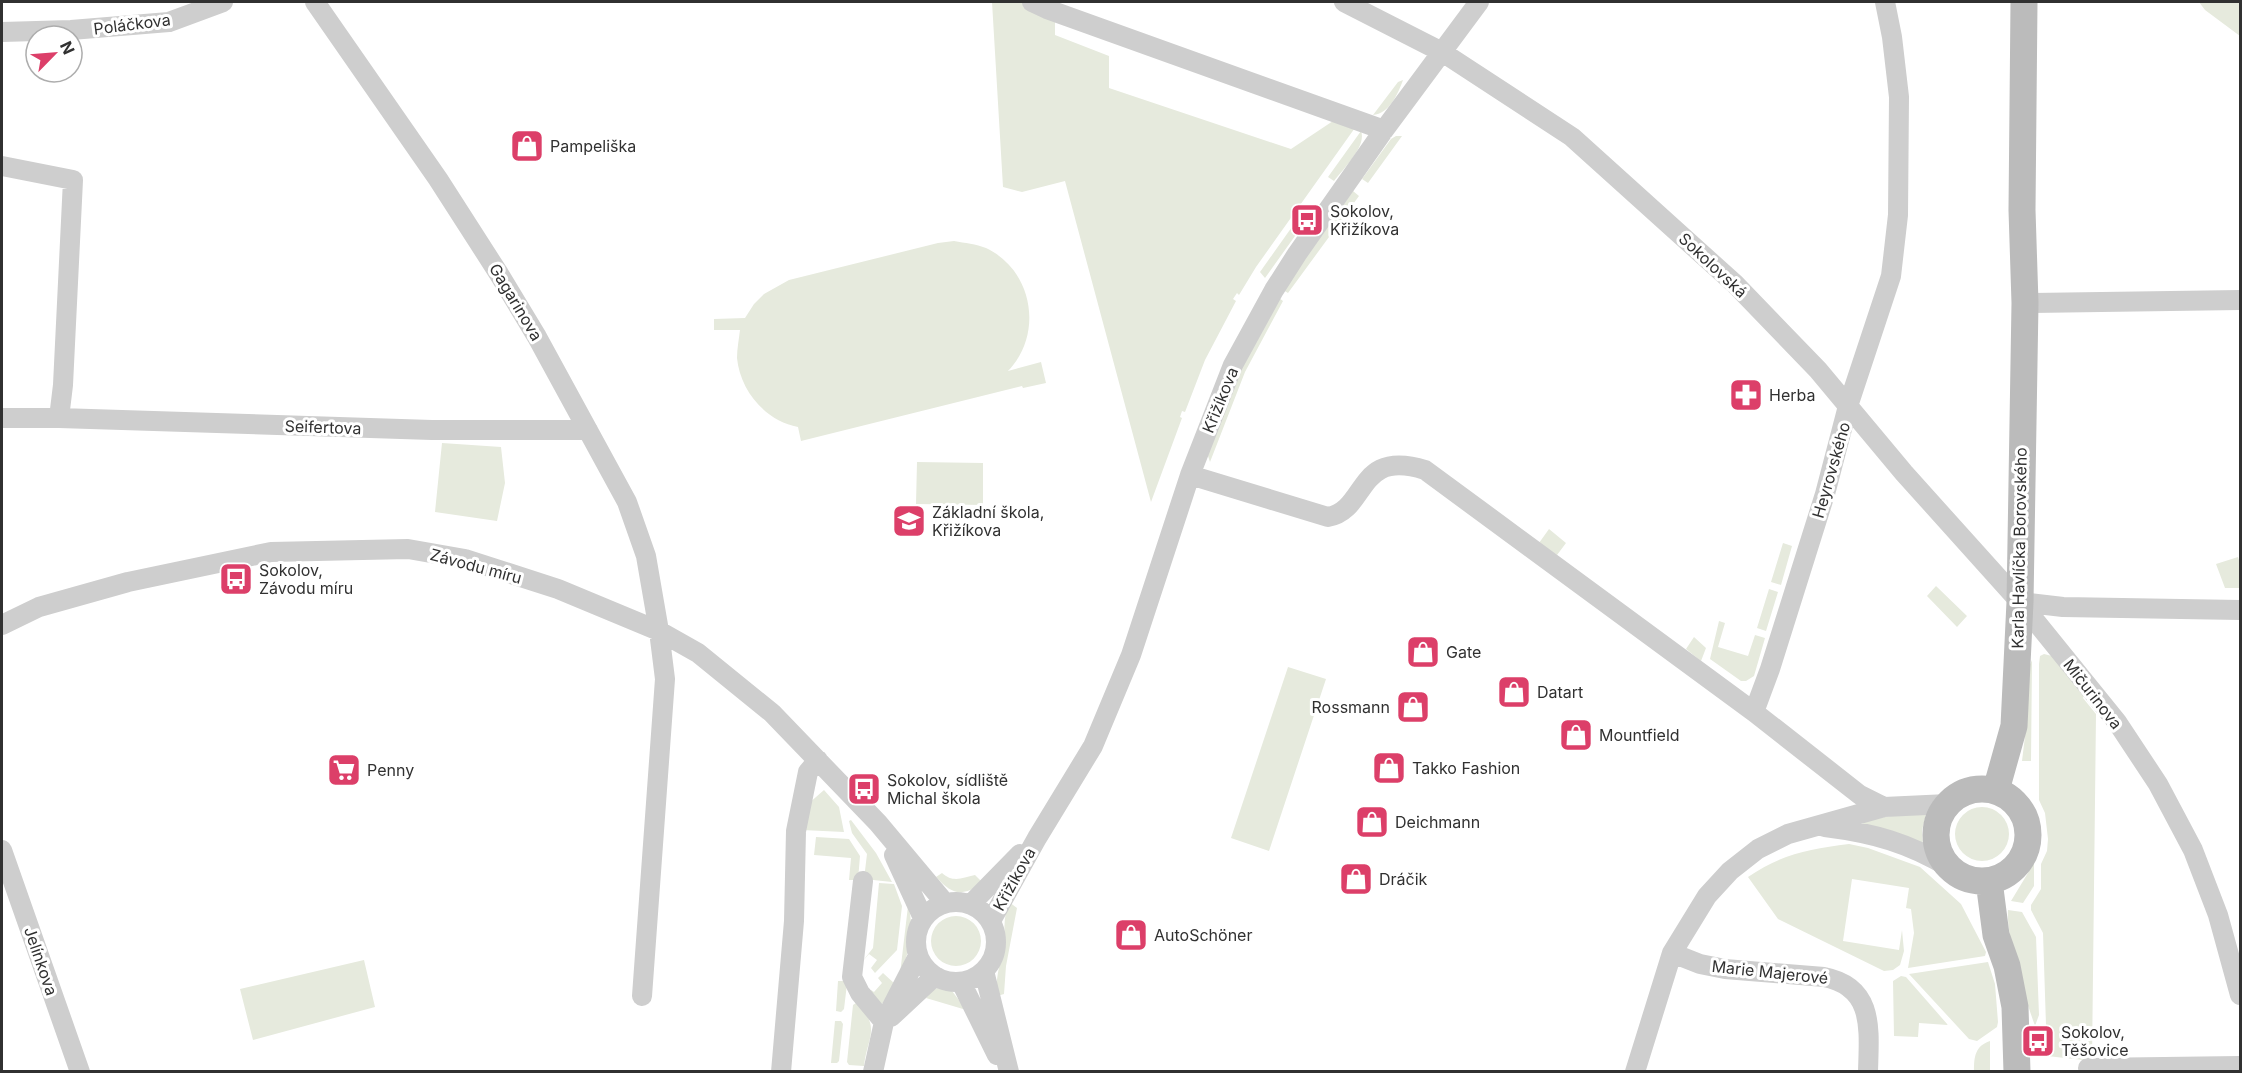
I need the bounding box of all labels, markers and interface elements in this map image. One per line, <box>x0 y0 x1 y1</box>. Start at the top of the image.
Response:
street label: Poláčkova <box>92 9 172 39</box>
north arrow <box>24 24 84 84</box>
text: N <box>56 38 79 57</box>
shop icon: Pampeliška <box>509 128 545 164</box>
place label: Pampeliška <box>550 136 636 156</box>
place label: Sokolov, Křižíkova <box>1330 201 1399 239</box>
bus stop icon: Sokolov, Křižíkova <box>1289 202 1325 238</box>
street label: Sokolovská <box>1675 228 1751 302</box>
street label: Gagarinova <box>485 260 547 344</box>
street label: Křižíkova <box>1198 364 1242 436</box>
pharmacy icon: Herba <box>1728 377 1764 413</box>
place label: Herba <box>1769 385 1815 405</box>
street label: Seifertova <box>284 416 362 438</box>
street label: Heyrovského <box>1808 420 1854 520</box>
street label: Karla Havlíčka Borovského <box>2007 447 2031 649</box>
place label: Základní škola, Křižíkova <box>932 502 1044 540</box>
school or university icon: Základní škola, Křižíkova <box>891 503 927 539</box>
street label: Závodu míru <box>428 544 524 588</box>
place label: Sokolov, Závodu míru <box>259 560 353 598</box>
bus stop icon: Sokolov, Závodu míru <box>218 561 254 597</box>
shop icon: Gate <box>1405 634 1441 670</box>
place label: Gate <box>1446 642 1481 662</box>
street label: Mičurinova <box>2059 655 2127 733</box>
shop icon: Datart <box>1496 674 1532 710</box>
place label: Datart <box>1537 682 1583 702</box>
shop icon: Rossmann <box>1395 689 1431 725</box>
place label: Rossmann <box>1312 697 1390 717</box>
shop icon: Mountfield <box>1558 717 1594 753</box>
place label: Mountfield <box>1599 725 1680 745</box>
shop icon: Takko Fashion <box>1371 750 1407 786</box>
supermarket icon: Penny <box>326 752 362 788</box>
place label: Takko Fashion <box>1412 758 1520 778</box>
place label: Penny <box>367 760 414 780</box>
place label: Sokolov, sídliště Michal škola <box>887 770 1008 808</box>
bus stop icon: Sokolov, sídliště Michal škola <box>846 771 882 807</box>
shop icon: Deichmann <box>1354 804 1390 840</box>
place label: Deichmann <box>1395 812 1480 832</box>
street label: Křižíkova <box>988 844 1040 914</box>
shop icon: Dráčik <box>1338 861 1374 897</box>
place label: Dráčik <box>1379 869 1428 889</box>
shop icon: AutoSchöner <box>1113 917 1149 953</box>
street label: Jelínkova <box>20 924 62 998</box>
place label: AutoSchöner <box>1154 925 1252 945</box>
street label: Marie Majerové <box>1711 956 1829 988</box>
place label: Sokolov, Těšovice <box>2061 1022 2128 1060</box>
bus stop icon: Sokolov, Těšovice <box>2020 1023 2056 1059</box>

